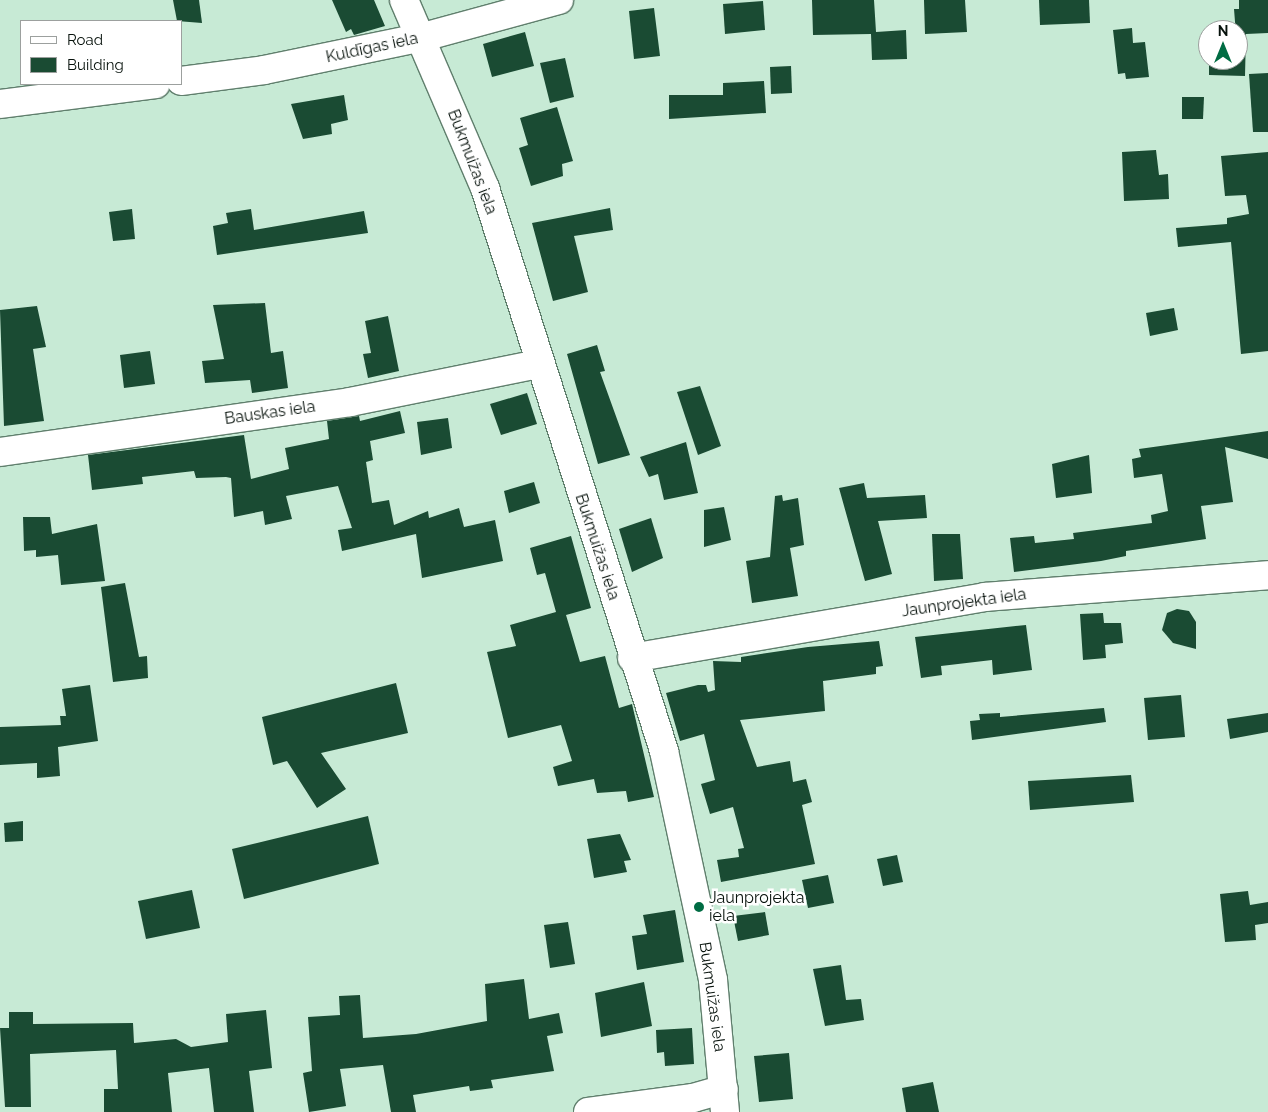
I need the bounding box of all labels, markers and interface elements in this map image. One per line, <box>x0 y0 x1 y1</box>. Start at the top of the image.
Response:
legend <box>20 20 182 85</box>
north arrow <box>1198 20 1248 70</box>
text: N <box>1218 23 1228 39</box>
street label: Kuldīgas iela <box>324 29 420 67</box>
text: Road <box>67 31 103 49</box>
text: Building <box>67 56 124 74</box>
street label: Bukmuižas iela <box>443 107 501 217</box>
street label: Bauskas iela <box>223 397 317 429</box>
street label: Bukmuižas iela <box>571 491 623 603</box>
street label: Jaunprojekta iela <box>901 585 1027 621</box>
place label: Jaunprojekta iela <box>709 888 804 926</box>
marker: Jaunprojekta iela <box>693 901 705 913</box>
street label: Bukmuižas iela <box>695 941 729 1053</box>

